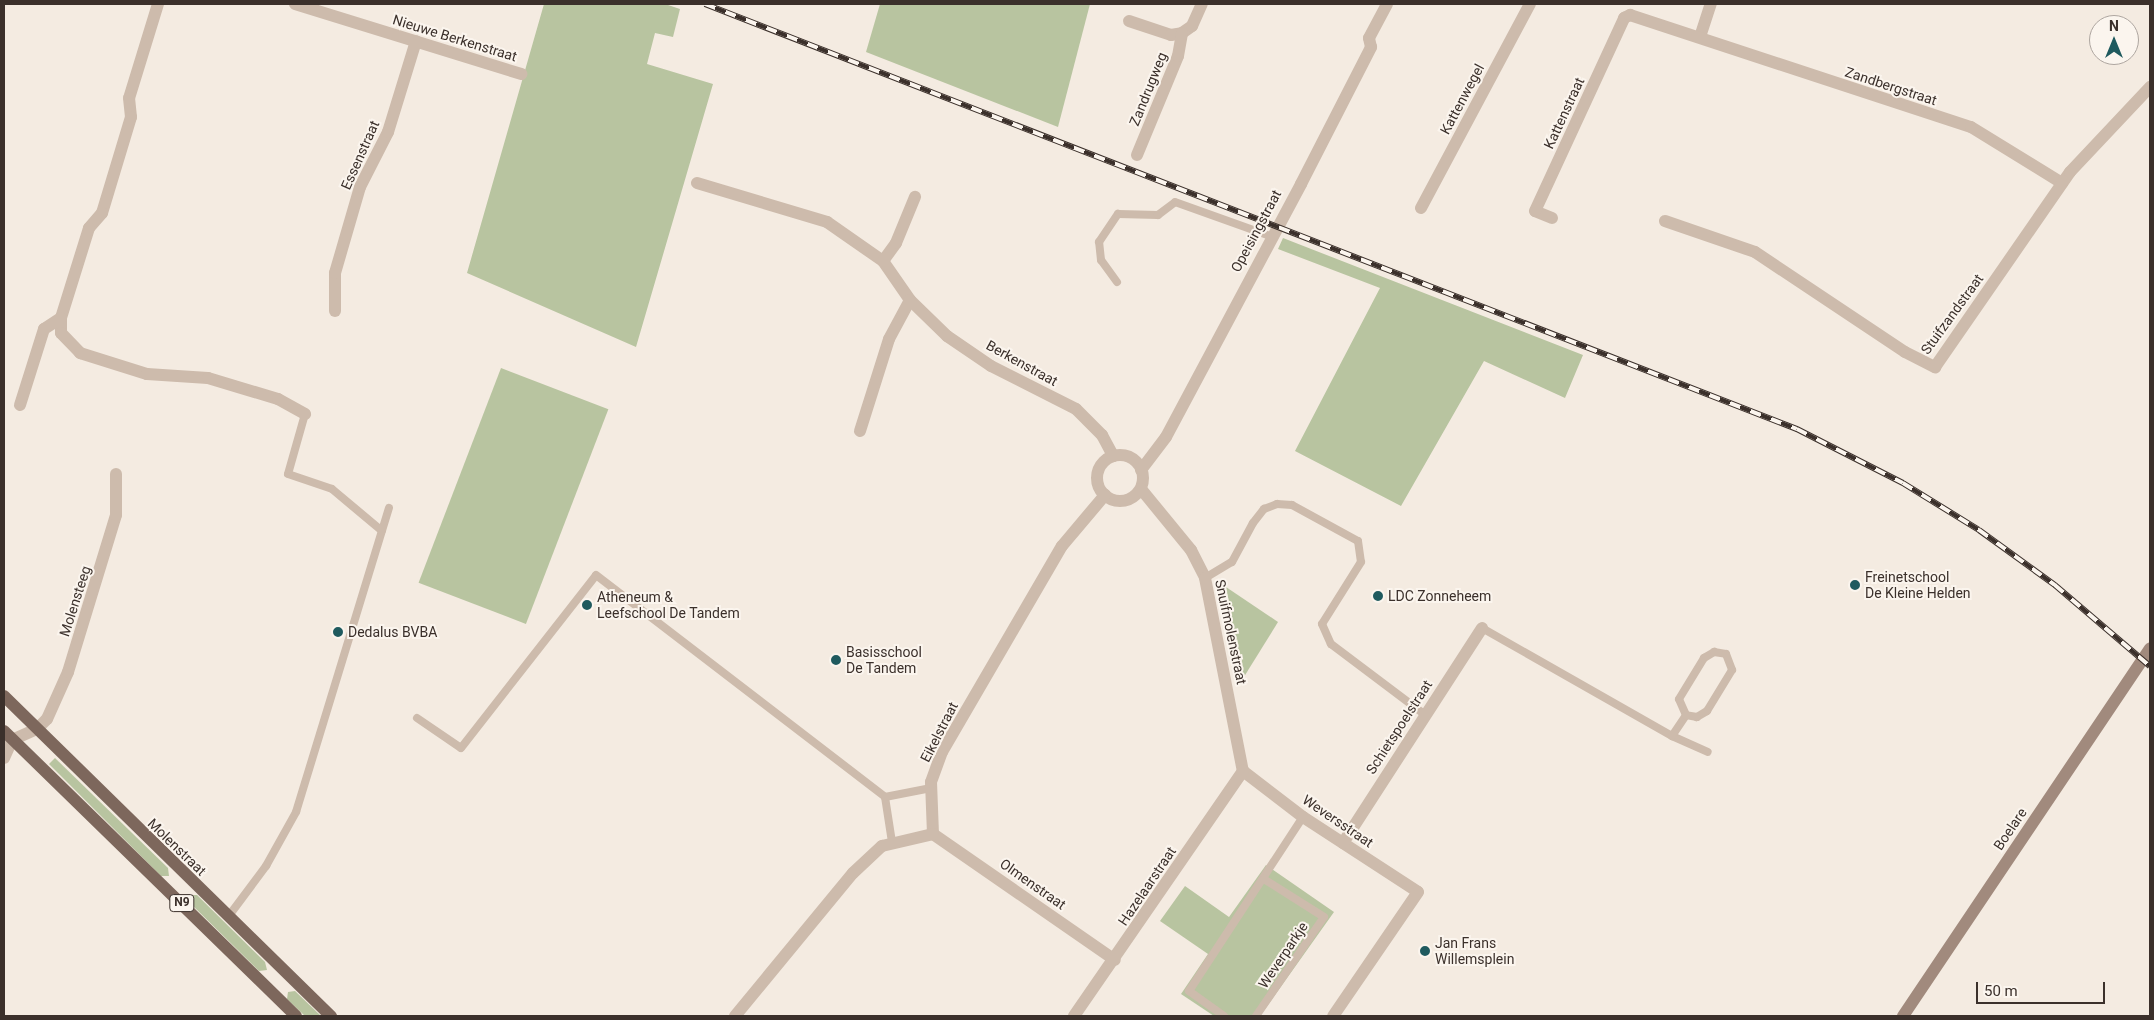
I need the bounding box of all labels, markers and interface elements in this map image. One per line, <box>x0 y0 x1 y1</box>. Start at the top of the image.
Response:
street label: Nieuwe Berkenstraat <box>391 11 519 65</box>
north arrow <box>2089 15 2139 65</box>
text: N <box>2109 18 2119 34</box>
street label: Zandrugweg <box>1126 50 1170 128</box>
street label: Kattenwegel <box>1436 61 1488 137</box>
street label: Zandbergstraat <box>1843 63 1939 109</box>
street label: Kattenstraat <box>1540 75 1588 151</box>
street label: Essenstraat <box>337 118 383 192</box>
street label: Opeisingstraat <box>1227 187 1285 275</box>
street label: Stuifzandstraat <box>1917 271 1987 357</box>
street label: Berkenstraat <box>983 336 1061 390</box>
street label: Molensteeg <box>56 564 94 638</box>
place label: Freinetschool De Kleine Helden <box>1865 569 1971 602</box>
street label: Snuifmolenstraat <box>1212 578 1250 686</box>
marker: Freinetschool De Kleine Helden <box>1849 579 1861 591</box>
place label: LDC Zonneheem <box>1388 588 1491 604</box>
place label: Atheneum & Leefschool De Tandem <box>597 589 740 622</box>
marker: LDC Zonneheem <box>1372 590 1384 602</box>
marker: Atheneum & Leefschool De Tandem <box>581 599 593 611</box>
place label: Dedalus BVBA <box>348 624 437 640</box>
marker: Dedalus BVBA <box>332 626 344 638</box>
place label: Basisschool De Tandem <box>846 644 922 676</box>
marker: Basisschool De Tandem <box>830 654 842 666</box>
street label: Schietspoelstraat <box>1362 677 1436 777</box>
street label: Eikelstraat <box>917 699 961 765</box>
street label: Weversstraat <box>1299 791 1377 851</box>
street label: Boelare <box>1990 805 2030 853</box>
street label: Molenstraat <box>144 815 210 879</box>
street label: Hazelaarstraat <box>1115 843 1179 929</box>
street label: Olmenstraat <box>997 855 1069 913</box>
road number: N9 <box>168 894 196 912</box>
street label: Weverparkje <box>1255 919 1311 991</box>
place label: Jan Frans Willemsplein <box>1435 935 1514 968</box>
marker: Jan Frans Willemsplein <box>1419 945 1431 957</box>
scale bar <box>1979 972 2108 1004</box>
text: 50 m <box>1984 982 2018 1000</box>

